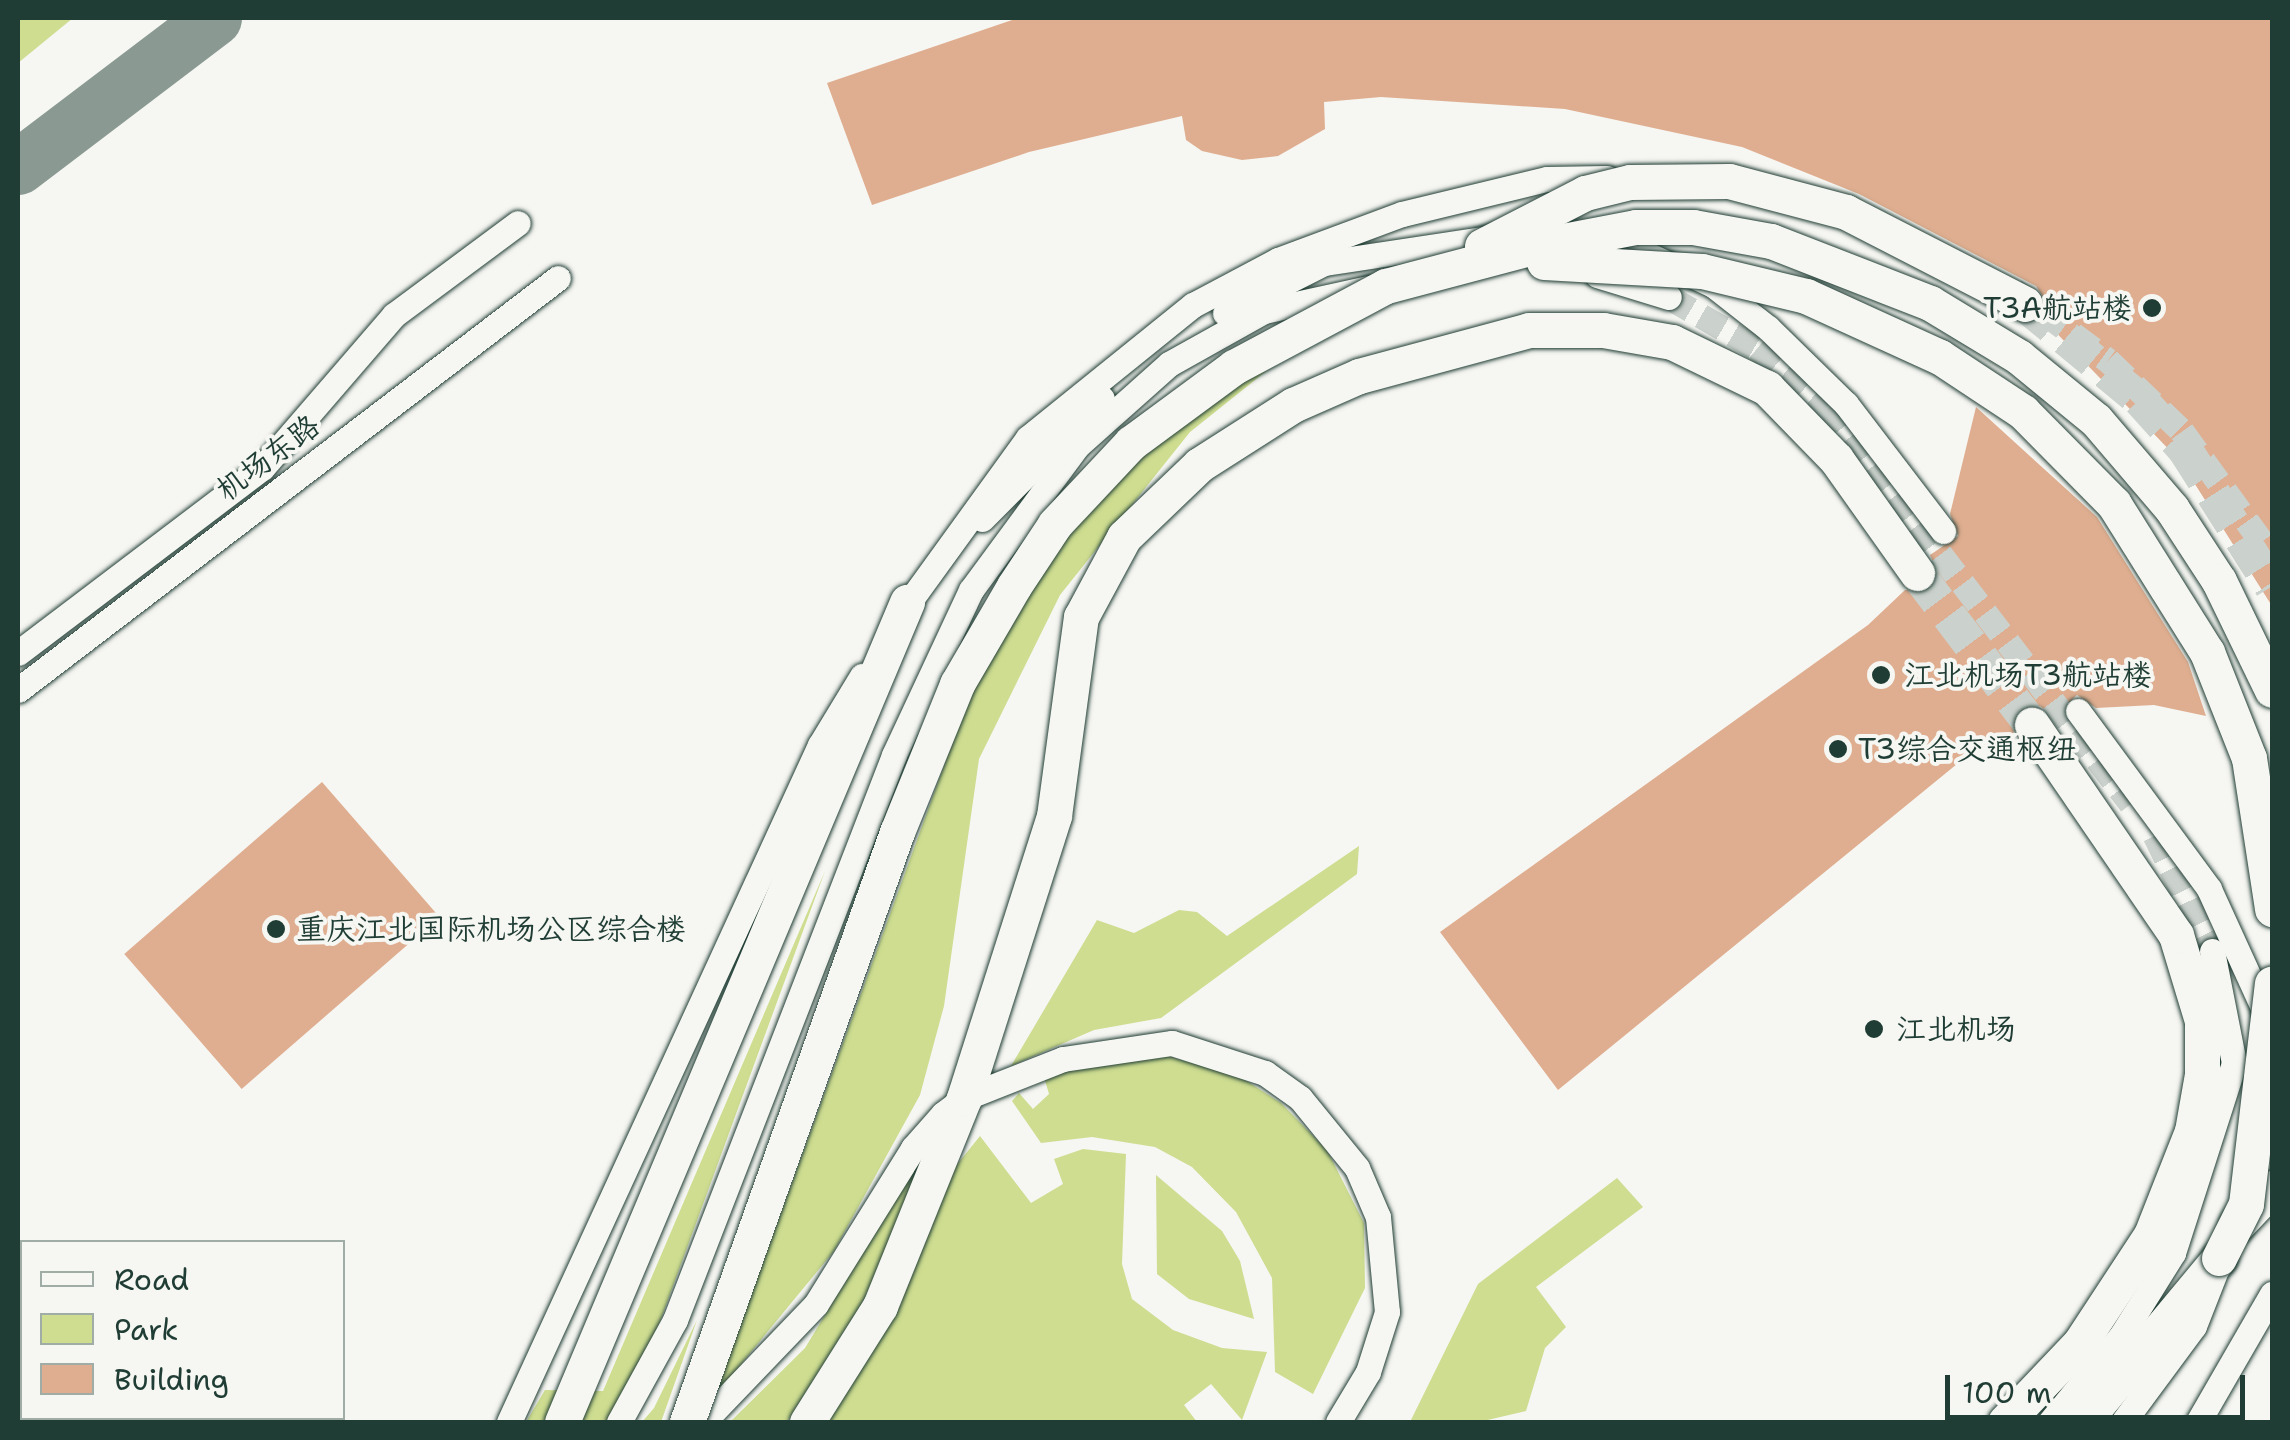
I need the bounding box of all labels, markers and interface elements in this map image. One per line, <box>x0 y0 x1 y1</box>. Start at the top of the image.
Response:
place label: T3A航站楼 <box>1983 290 2132 326</box>
marker: T3A航站楼 <box>2141 297 2163 319</box>
street label: 机场东路 <box>209 408 327 508</box>
place label: 江北机场T3航站楼 <box>1904 657 2152 693</box>
marker: 江北机场T3航站楼 <box>1868 662 1894 688</box>
place label: T3综合交通枢纽 <box>1858 731 2076 767</box>
marker: T3综合交通枢纽 <box>1827 738 1849 760</box>
place label: 重庆江北国际机场公区综合楼 <box>296 911 686 947</box>
marker: 重庆江北国际机场公区综合楼 <box>265 918 287 940</box>
place label: 江北机场 <box>1896 1011 2016 1047</box>
marker: 江北机场 <box>1861 1016 1887 1042</box>
legend <box>20 1240 345 1420</box>
text: Road <box>114 1259 189 1300</box>
text: Park <box>114 1309 178 1350</box>
scale bar <box>1950 1355 2250 1417</box>
text: Building <box>114 1359 229 1400</box>
text: 100 m <box>1962 1372 2052 1413</box>

